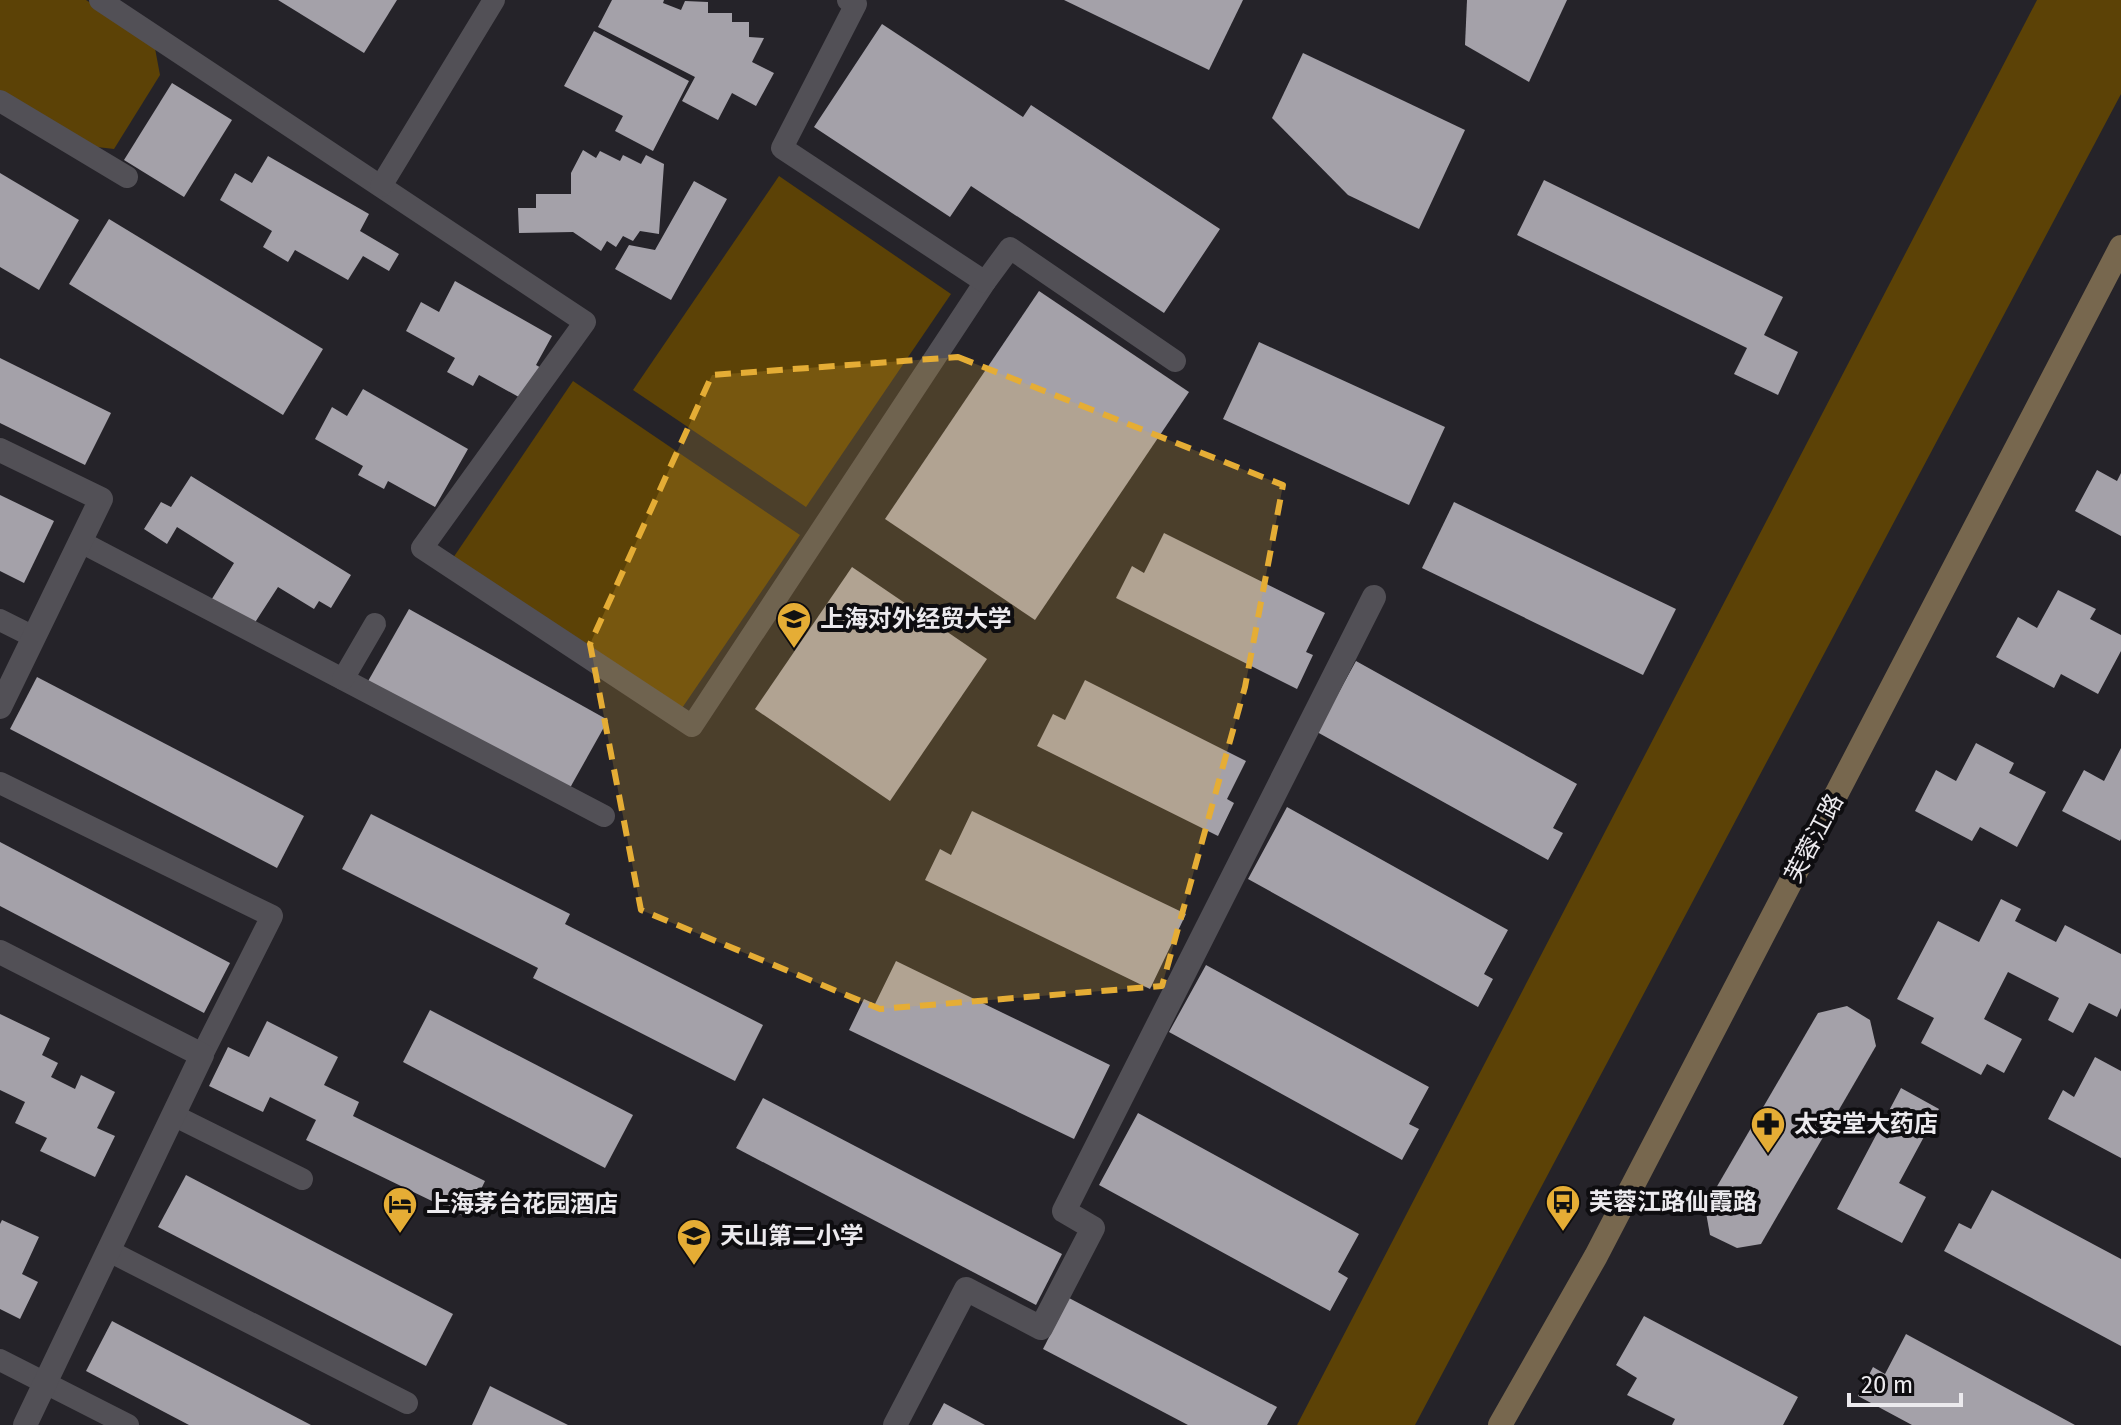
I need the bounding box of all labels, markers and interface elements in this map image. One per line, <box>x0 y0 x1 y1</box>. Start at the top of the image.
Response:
school or university icon: 上海对外经贸大学 <box>775 600 813 650</box>
place label: 上海对外经贸大学 <box>820 605 1012 633</box>
street label: 芙蓉江路 <box>1779 789 1849 887</box>
pharmacy icon: 太安堂大药店 <box>1749 1105 1787 1155</box>
place label: 太安堂大药店 <box>1794 1110 1938 1138</box>
bus stop icon: 芙蓉江路仙霞路 <box>1544 1183 1582 1233</box>
hotel icon: 上海茅台花园酒店 <box>381 1185 419 1235</box>
place label: 芙蓉江路仙霞路 <box>1589 1188 1757 1216</box>
place label: 上海茅台花园酒店 <box>426 1190 618 1218</box>
school or university icon: 天山第二小学 <box>675 1217 713 1267</box>
place label: 天山第二小学 <box>720 1222 864 1250</box>
scale bar <box>1849 1357 1961 1407</box>
text: 20 m <box>1861 1371 1913 1399</box>

